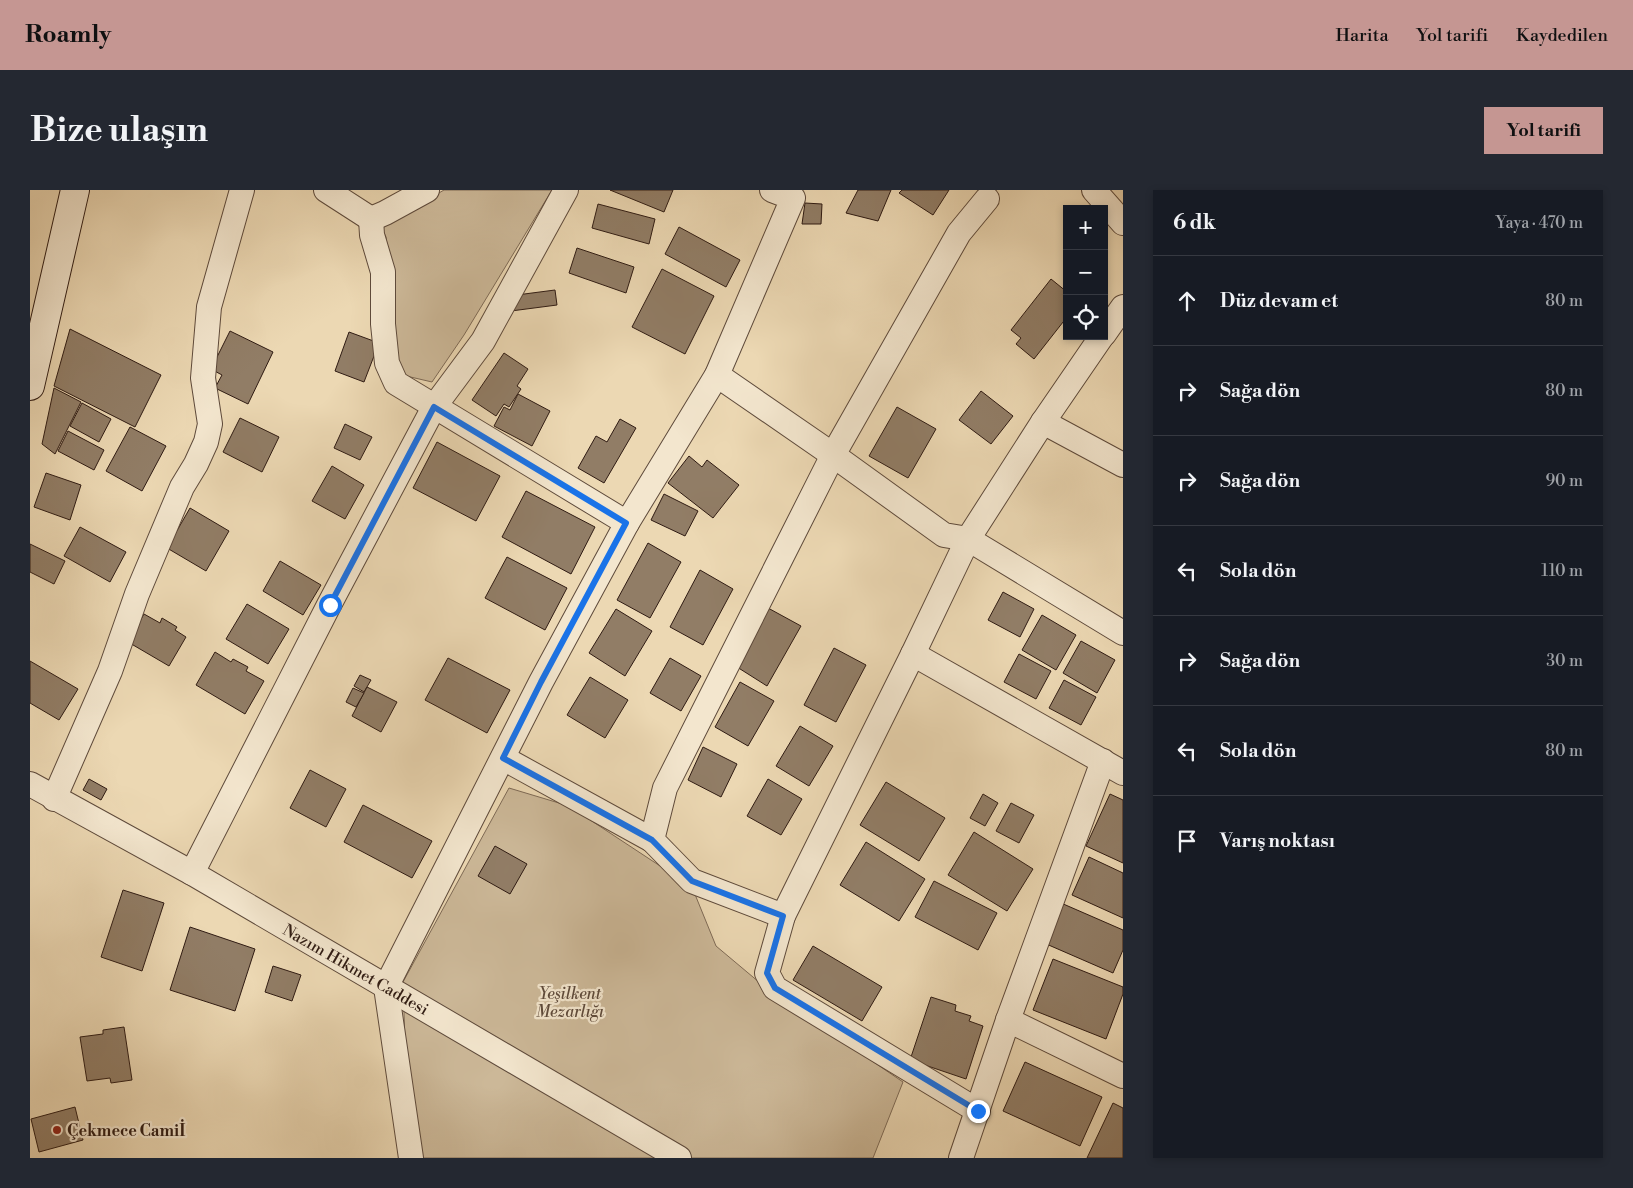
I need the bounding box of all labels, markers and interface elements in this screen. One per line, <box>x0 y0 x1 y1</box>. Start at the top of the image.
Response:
text: Roamly <box>25 20 111 50</box>
text: Harita <box>1336 24 1389 47</box>
text: Yol tarifi <box>1417 24 1488 47</box>
text: Kaydedilen <box>1516 24 1608 47</box>
button: Yol tarifi <box>1484 107 1603 154</box>
text: Bize ulaşın <box>30 109 208 152</box>
map controls <box>1063 205 1108 340</box>
button: + <box>1063 205 1108 250</box>
text: 6 dk <box>1173 210 1216 236</box>
text: Yaya · 470 m <box>1496 213 1583 233</box>
button: − <box>1063 250 1108 295</box>
icon: ahead <box>1173 287 1201 315</box>
text: Düz devam et <box>1220 289 1338 313</box>
text: 80 m <box>1545 291 1583 311</box>
button: locate <box>1063 295 1108 340</box>
icon: right <box>1173 377 1201 405</box>
text: Sağa dön <box>1220 379 1300 403</box>
text: 80 m <box>1545 381 1583 401</box>
icon: right <box>1173 467 1201 495</box>
text: Sağa dön <box>1220 469 1300 493</box>
text: 90 m <box>1545 471 1583 491</box>
icon: left <box>1173 557 1201 585</box>
text: Sola dön <box>1220 559 1296 583</box>
text: 110 m <box>1541 561 1583 581</box>
route start <box>319 594 342 617</box>
icon: right <box>1173 647 1201 675</box>
text: Sağa dön <box>1220 649 1300 673</box>
text: 30 m <box>1546 651 1583 671</box>
icon: left <box>1173 737 1201 765</box>
text: Sola dön <box>1220 739 1296 763</box>
text: 80 m <box>1545 741 1583 761</box>
icon: arrive <box>1173 827 1201 855</box>
text: Varış noktası <box>1220 829 1335 853</box>
street label: Nazım Hikmet Caddesi <box>279 920 432 1020</box>
park label: Yeşilkent Mezarlığı <box>536 984 604 1022</box>
route end <box>967 1100 990 1123</box>
place label: Çekmece Camiİ <box>67 1119 185 1141</box>
marker: Çekmece Camiİ <box>51 1124 63 1136</box>

